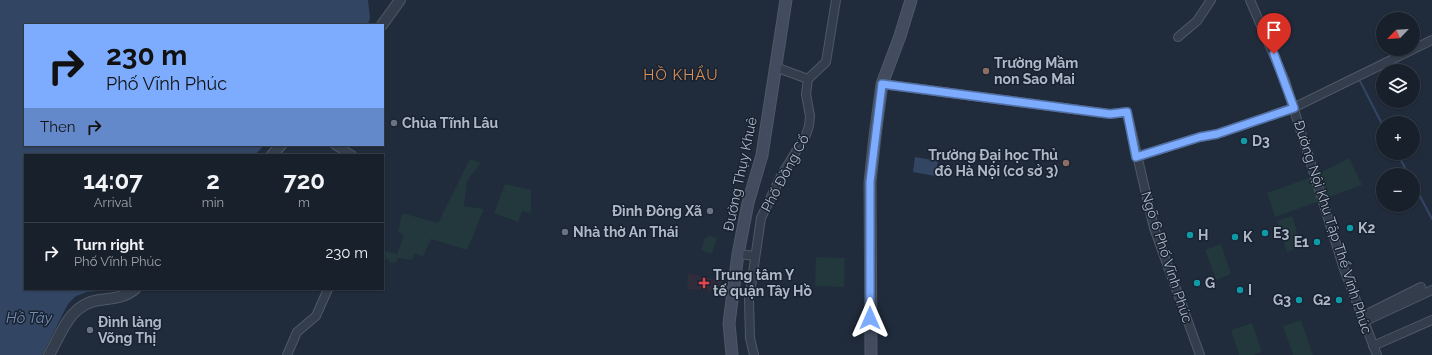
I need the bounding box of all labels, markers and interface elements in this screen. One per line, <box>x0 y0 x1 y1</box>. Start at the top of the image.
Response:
north arrow <box>1376 12 1420 56</box>
map controls <box>1376 12 1420 212</box>
pin <box>1257 13 1291 54</box>
icon: arrive <box>1263 19 1285 41</box>
text: 230 m <box>106 39 187 72</box>
icon: right <box>40 40 92 92</box>
place label: Trường Mầm non Sao Mai <box>994 55 1078 87</box>
button: layers <box>1376 64 1420 108</box>
district label: HỒ KHẨU <box>643 65 719 84</box>
marker: Trường Mầm non Sao Mai <box>981 66 991 76</box>
text: Phố Vĩnh Phúc <box>106 73 227 94</box>
place label: Chùa Tĩnh Lâu <box>402 115 498 131</box>
street label: Đường Thụy Khuê <box>720 115 760 233</box>
icon: right <box>83 116 105 138</box>
button: + <box>1376 116 1420 160</box>
text: Then <box>40 118 75 136</box>
marker: Chùa Tĩnh Lâu <box>389 118 399 128</box>
street label: Đường Nội Khu Tập Thể Vĩnh Phúc <box>1291 118 1375 336</box>
street label: Phố Đồng Cổ <box>758 131 812 215</box>
place label: D3 <box>1252 133 1270 149</box>
marker: D3 <box>1239 136 1249 146</box>
place label: Trường Đại học Thủ đô Hà Nội (cơ sở 3) <box>928 147 1058 179</box>
marker: Trường Đại học Thủ đô Hà Nội (cơ sở 3) <box>1061 158 1071 168</box>
text: 14:07 <box>83 166 143 195</box>
text: 2 <box>206 166 220 195</box>
text: 720 <box>283 166 325 195</box>
button: − <box>1376 168 1420 212</box>
street label: Ngõ 6 Phố Vĩnh Phúc <box>1138 189 1196 325</box>
text: Arrival <box>94 195 132 210</box>
text: min <box>202 195 224 210</box>
text: m <box>298 195 310 210</box>
place label: Đình Đông Xã <box>612 203 702 219</box>
marker: Đình Đông Xã <box>705 206 715 216</box>
place label: K2 <box>1358 220 1376 236</box>
marker: K2 <box>1345 223 1355 233</box>
place label: Nhà thờ An Thái <box>573 224 678 240</box>
place label: E3 <box>1273 225 1289 241</box>
marker: Nhà thờ An Thái <box>560 227 570 237</box>
place label: H <box>1198 227 1208 243</box>
marker: E3 <box>1260 228 1270 238</box>
place label: K <box>1243 229 1253 245</box>
marker: H <box>1185 230 1195 240</box>
marker: K <box>1230 232 1240 242</box>
place label: E1 <box>1294 234 1309 250</box>
text: Turn right <box>74 236 144 254</box>
marker: E1 <box>1312 237 1322 247</box>
icon: right <box>40 242 62 264</box>
text: 230 m <box>325 244 368 262</box>
text: Phố Vĩnh Phúc <box>74 254 161 269</box>
place label: Trung tâm Y tế quận Tây Hồ <box>713 267 812 299</box>
place label: G <box>1205 275 1215 291</box>
marker: Trung tâm Y tế quận Tây Hồ <box>698 277 710 289</box>
marker: G <box>1192 278 1202 288</box>
place label: I <box>1248 282 1252 298</box>
marker: I <box>1235 285 1245 295</box>
place label: G3 <box>1273 292 1291 308</box>
place label: G2 <box>1313 292 1331 308</box>
marker: G3 <box>1294 295 1304 305</box>
marker: G2 <box>1334 295 1344 305</box>
position arrow <box>849 297 891 339</box>
water label: Hồ Tây <box>6 309 53 327</box>
place label: Đình làng Võng Thị <box>98 314 162 346</box>
marker: Đình làng Võng Thị <box>85 325 95 335</box>

